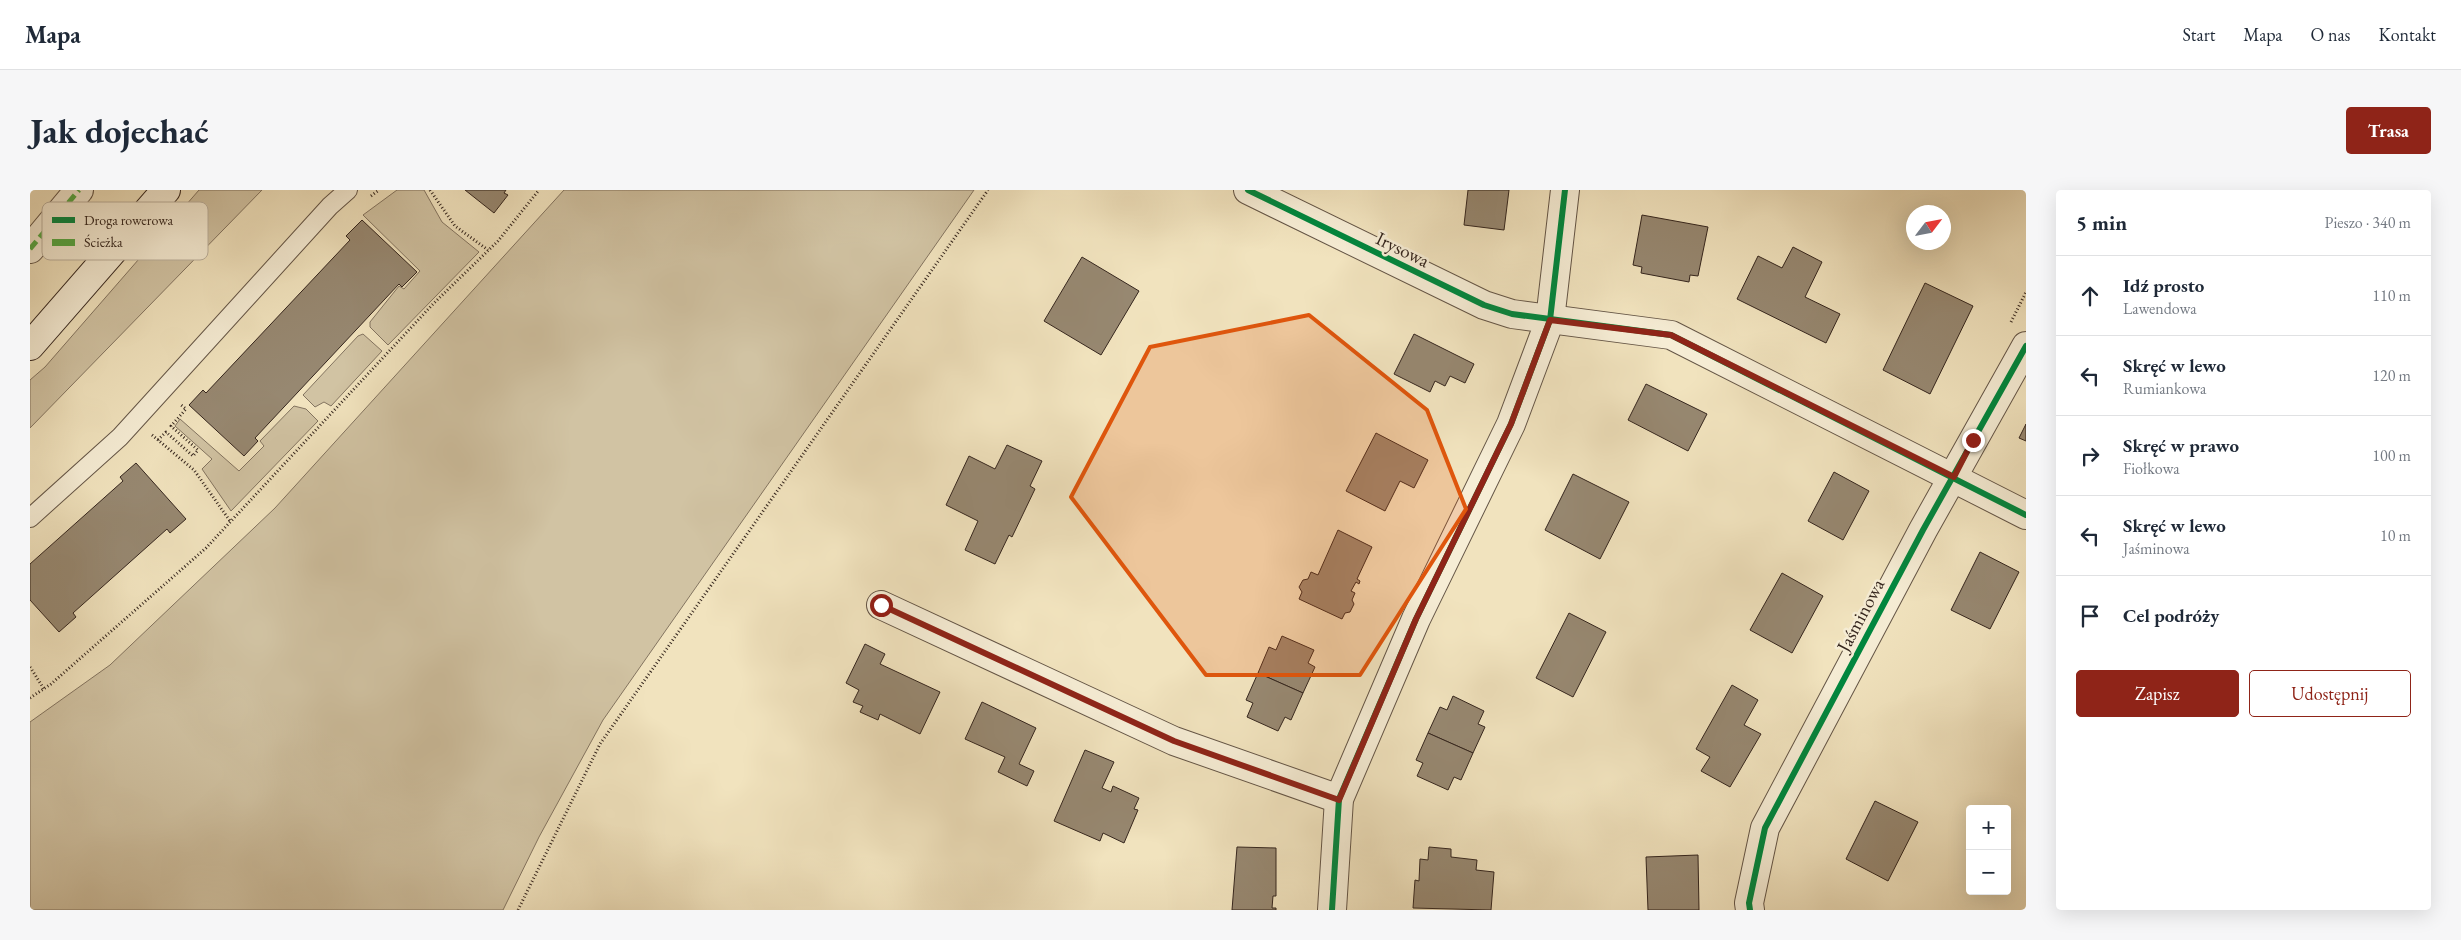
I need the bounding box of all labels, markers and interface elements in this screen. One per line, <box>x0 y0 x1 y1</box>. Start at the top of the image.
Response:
text: Mapa <box>25 19 81 50</box>
text: Start <box>2182 23 2215 46</box>
text: Mapa <box>2243 23 2283 46</box>
text: O nas <box>2311 23 2350 46</box>
text: Kontakt <box>2378 23 2436 46</box>
button: Trasa <box>2346 107 2431 154</box>
text: Jak dojechać <box>30 108 209 153</box>
legend <box>42 202 208 260</box>
north arrow <box>1906 205 1951 250</box>
text: 5 min <box>2076 209 2127 236</box>
text: Droga rowerowa <box>84 211 174 229</box>
text: Pieszo · 340 m <box>2325 212 2411 233</box>
street label: Irysowa <box>1372 226 1434 273</box>
text: Ścieżka <box>84 233 123 251</box>
text: Idź prosto <box>2123 273 2204 298</box>
icon: ahead <box>2076 282 2104 310</box>
text: 110 m <box>2372 285 2411 306</box>
text: Lawendowa <box>2123 298 2197 319</box>
text: Skręć w lewo <box>2123 353 2226 378</box>
icon: left <box>2076 362 2104 390</box>
text: 120 m <box>2372 365 2411 386</box>
text: Rumiankowa <box>2123 378 2206 399</box>
route end <box>1962 429 1985 452</box>
text: Skręć w prawo <box>2123 433 2239 458</box>
icon: right <box>2076 442 2104 470</box>
text: 100 m <box>2372 445 2411 466</box>
text: Fiołkowa <box>2123 458 2180 479</box>
text: Skręć w lewo <box>2123 513 2226 538</box>
icon: left <box>2076 522 2104 550</box>
text: 10 m <box>2380 525 2411 546</box>
text: Jaśminowa <box>2123 538 2190 559</box>
street label: Jaśminowa <box>1830 574 1890 658</box>
route start <box>870 594 893 617</box>
icon: arrive <box>2076 602 2104 630</box>
text: Cel podróży <box>2123 603 2219 628</box>
button: Zapisz <box>2076 670 2239 717</box>
button: Udostępnij <box>2249 670 2411 717</box>
map controls <box>1966 805 2011 895</box>
button: + <box>1966 805 2011 850</box>
button: − <box>1966 850 2011 895</box>

